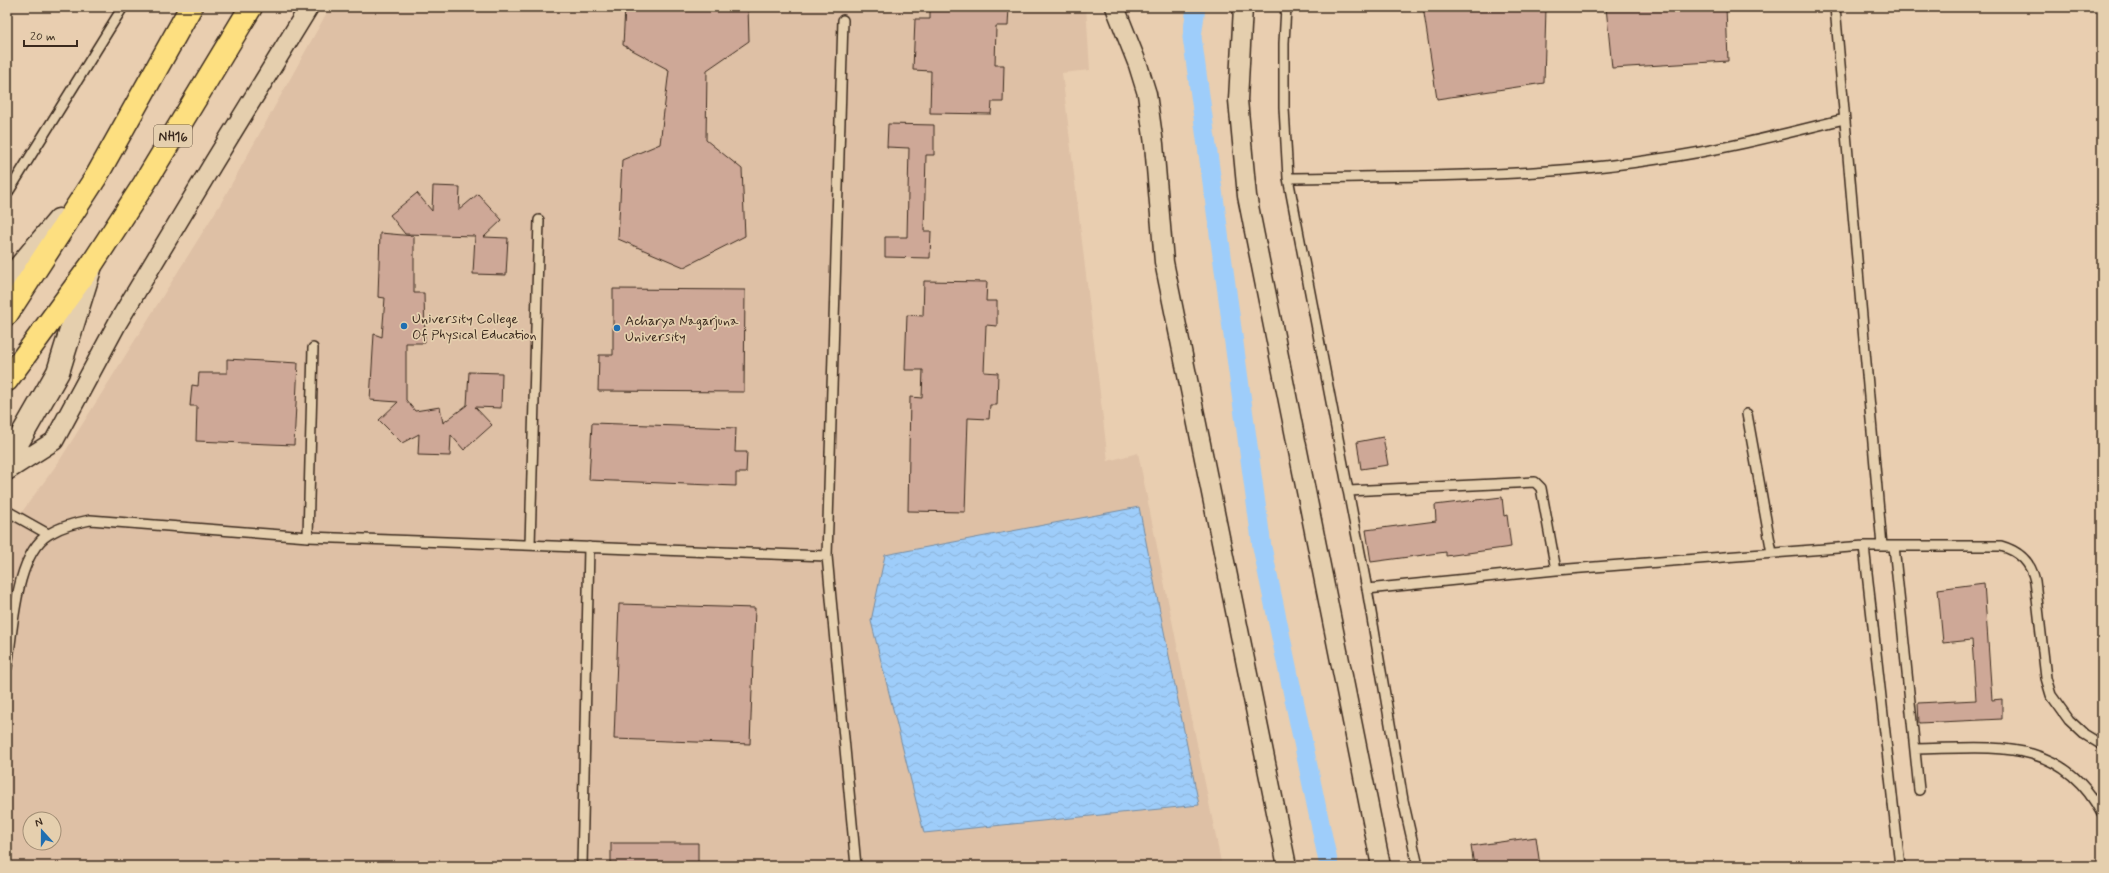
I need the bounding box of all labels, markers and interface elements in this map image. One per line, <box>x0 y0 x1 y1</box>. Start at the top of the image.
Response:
scale bar <box>24 22 77 48</box>
text: 20 m <box>30 29 56 45</box>
road number: NH16 <box>154 125 192 147</box>
place label: University College Of Physical Education <box>412 310 537 344</box>
place label: Acharya Nagarjuna University <box>625 312 739 346</box>
marker: University College Of Physical Education <box>399 321 409 331</box>
marker: Acharya Nagarjuna University <box>612 323 622 333</box>
north arrow <box>22 811 62 851</box>
text: N <box>33 815 45 830</box>

